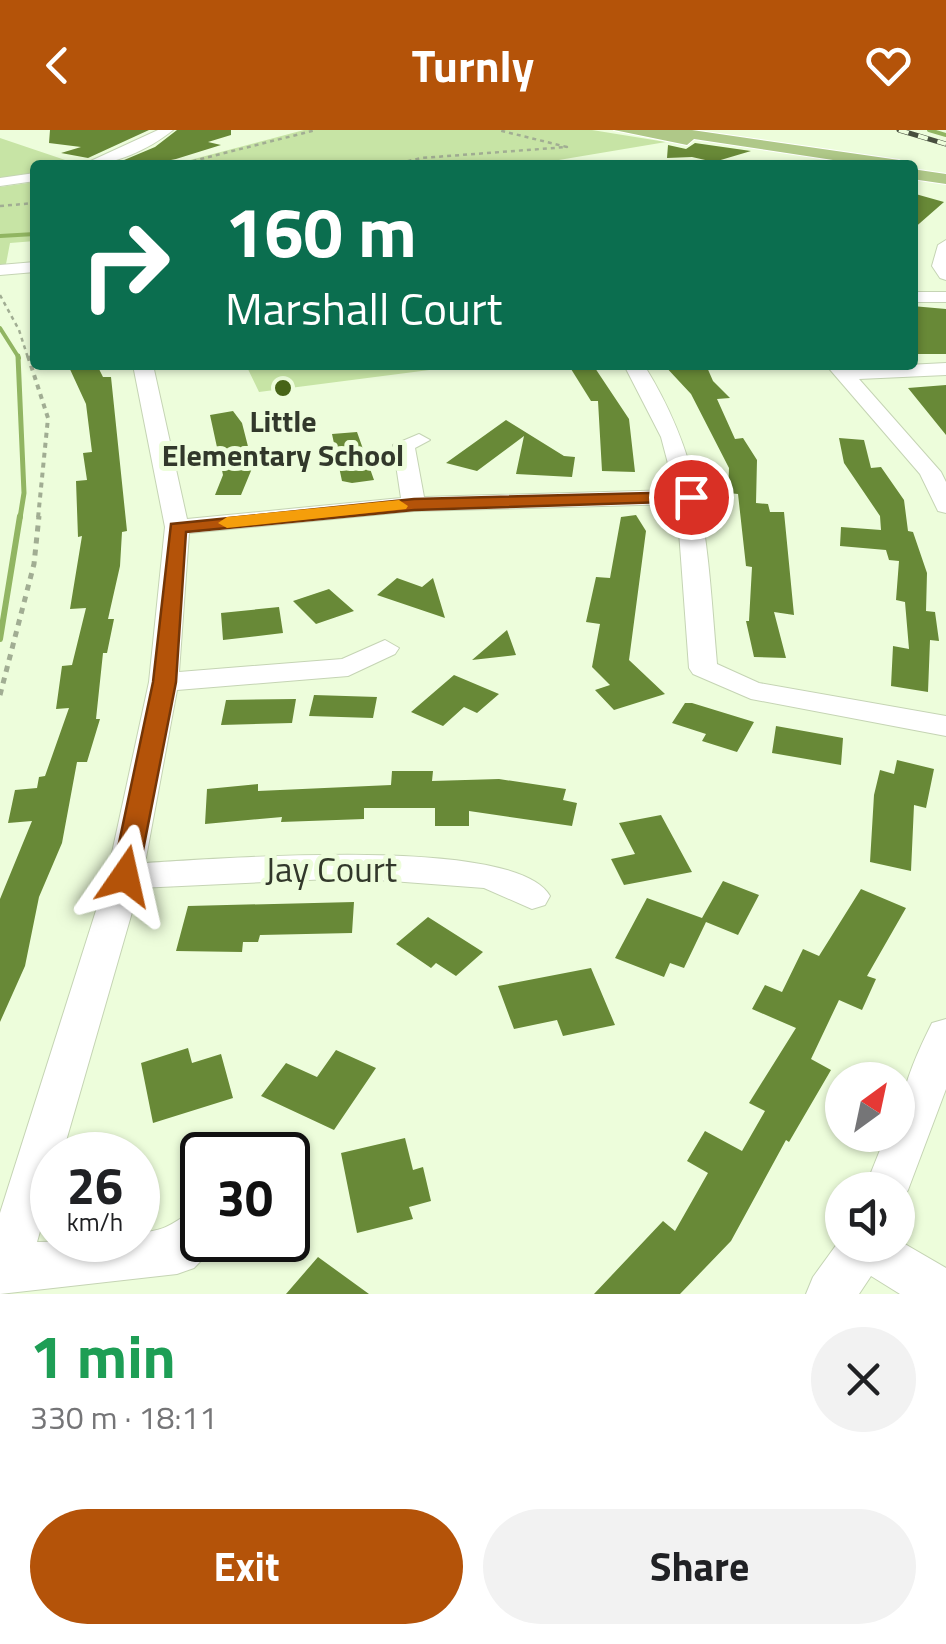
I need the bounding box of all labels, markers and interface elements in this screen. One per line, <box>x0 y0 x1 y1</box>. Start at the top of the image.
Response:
text: Turnly <box>412 31 534 99</box>
icon: back <box>30 38 85 93</box>
icon: heart <box>861 38 916 93</box>
text: 160 m <box>225 178 417 284</box>
icon: right <box>60 200 190 330</box>
text: Marshall Court <box>225 274 502 342</box>
marker: Little Elementary School <box>272 377 294 399</box>
place label: Little Elementary School <box>162 398 404 478</box>
pin <box>649 455 734 540</box>
icon: arrive <box>664 470 719 525</box>
position arrow <box>73 824 177 928</box>
street label: Jay Court <box>265 842 397 896</box>
north arrow <box>825 1062 915 1152</box>
map controls <box>825 1062 915 1262</box>
speed limit sign: 30 <box>180 1132 310 1262</box>
text: 26 <box>67 1147 123 1223</box>
button: sound <box>825 1172 915 1262</box>
text: km/h <box>67 1203 123 1241</box>
text: 1 min <box>30 1310 176 1401</box>
button: close <box>811 1327 916 1432</box>
text: 330 m · 18:11 <box>30 1393 217 1441</box>
button: Exit <box>30 1509 463 1624</box>
button: Share <box>483 1509 916 1624</box>

